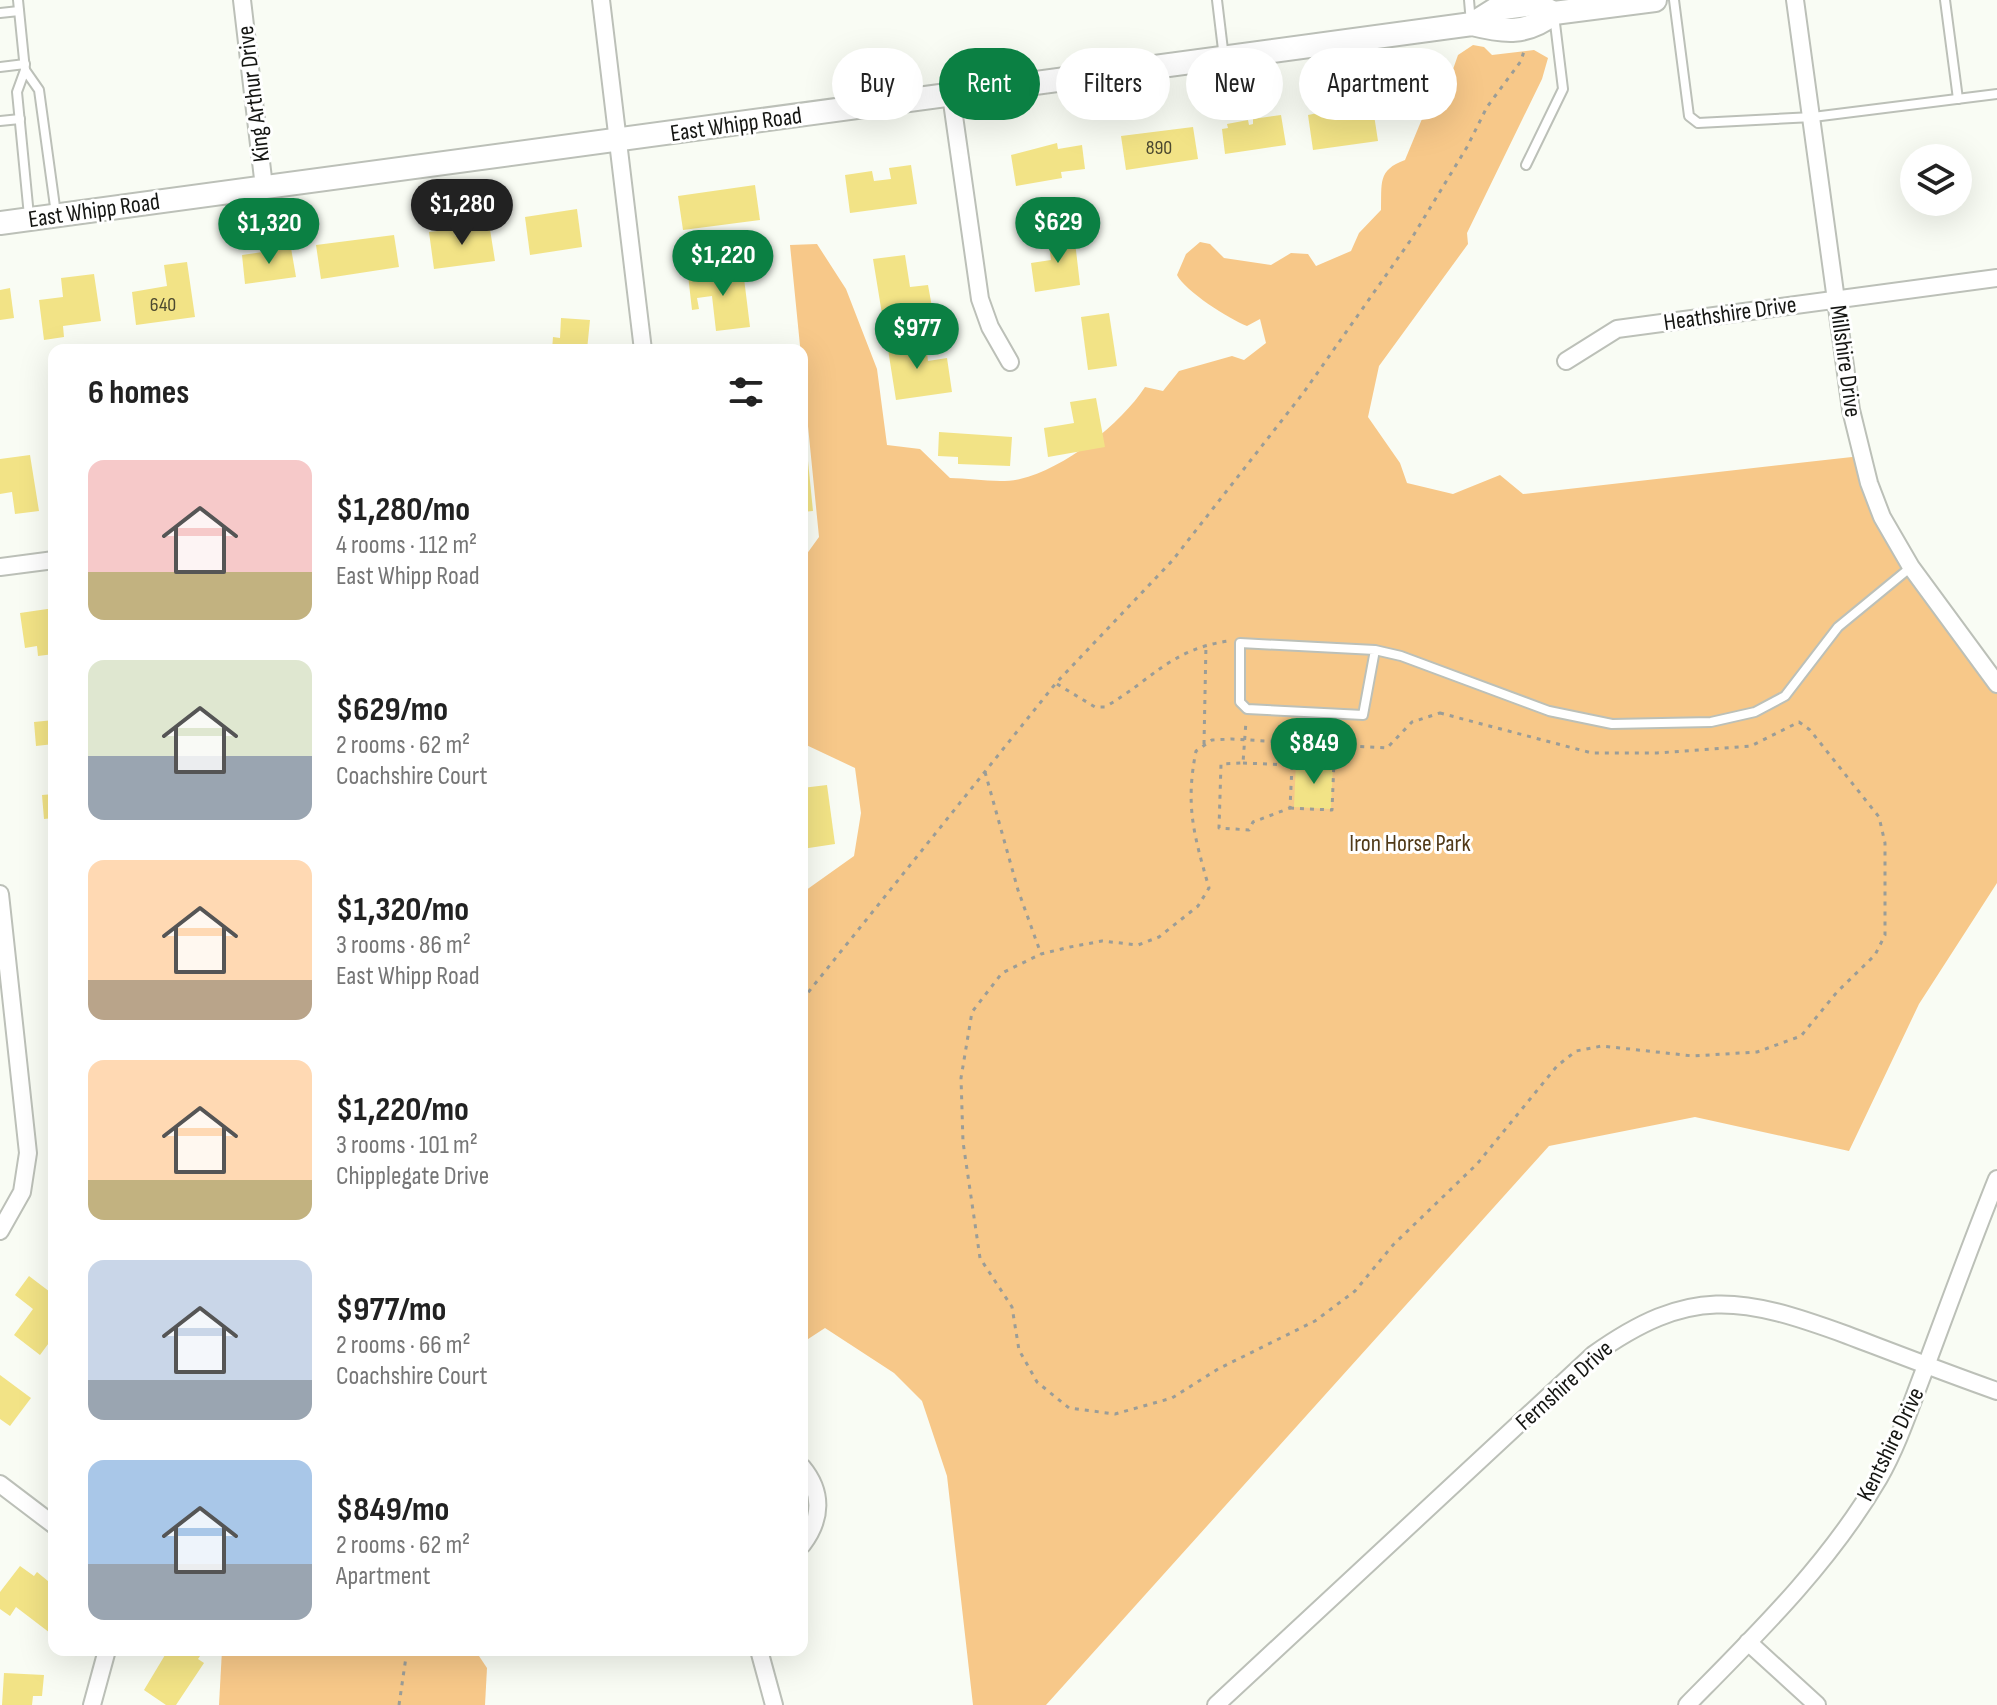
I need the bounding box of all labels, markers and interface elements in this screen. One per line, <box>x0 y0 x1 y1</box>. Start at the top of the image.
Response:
street label: King Arthur Drive <box>231 24 276 164</box>
chip: Buy <box>832 48 923 120</box>
chip: Rent <box>939 48 1040 120</box>
chip: Filters <box>1056 48 1170 120</box>
chip: New <box>1186 48 1283 120</box>
chip: Apartment <box>1299 48 1457 120</box>
street label: East Whipp Road <box>668 101 804 148</box>
house number: 890 <box>1146 136 1172 160</box>
map controls <box>1900 144 1972 216</box>
button: layers <box>1900 144 1972 216</box>
pin: $1,280 <box>397 179 527 247</box>
street label: East Whipp Road <box>26 187 162 234</box>
text: $1,280 <box>429 189 495 220</box>
pin: $629 <box>1011 197 1105 265</box>
pin: $1,320 <box>204 198 334 266</box>
text: $629 <box>1033 207 1083 238</box>
text: $1,320 <box>236 208 302 239</box>
pin: $1,220 <box>658 230 788 298</box>
text: $1,220 <box>690 240 756 271</box>
street label: Heathshire Drive <box>1662 290 1798 337</box>
house number: 640 <box>150 293 176 317</box>
pin: $977 <box>870 303 964 371</box>
street label: Millshire Drive <box>1823 303 1868 419</box>
text: $977 <box>893 313 941 344</box>
icon: filters <box>724 370 768 414</box>
text: 6 homes <box>88 372 189 413</box>
text: $1,280/mo <box>336 489 470 530</box>
icon: home <box>152 492 248 588</box>
text: 4 rooms · 112 m² <box>336 530 477 561</box>
text: East Whipp Road <box>336 561 480 592</box>
text: $629/mo <box>336 689 448 730</box>
icon: home <box>152 692 248 788</box>
pin: $849 <box>1267 718 1361 786</box>
text: $849 <box>1289 728 1339 759</box>
text: 2 rooms · 62 m² <box>336 730 470 761</box>
text: Coachshire Court <box>336 761 487 792</box>
park label: Iron Horse Park <box>1349 829 1471 858</box>
text: $1,320/mo <box>336 889 469 930</box>
icon: home <box>152 892 248 988</box>
text: 3 rooms · 86 m² <box>336 930 471 961</box>
text: East Whipp Road <box>336 961 480 992</box>
text: $1,220/mo <box>336 1089 469 1130</box>
icon: home <box>152 1092 248 1188</box>
text: 3 rooms · 101 m² <box>336 1130 478 1161</box>
text: Chipplegate Drive <box>336 1161 489 1192</box>
text: $977/mo <box>336 1289 446 1330</box>
icon: home <box>152 1292 248 1388</box>
text: 2 rooms · 66 m² <box>336 1330 471 1361</box>
street label: Fernshire Drive <box>1510 1334 1619 1437</box>
text: Coachshire Court <box>336 1361 487 1392</box>
street label: Kentshire Drive <box>1850 1383 1930 1506</box>
text: $849/mo <box>336 1489 449 1530</box>
icon: home <box>152 1492 248 1588</box>
text: 2 rooms · 62 m² <box>336 1530 470 1561</box>
text: Apartment <box>336 1561 430 1592</box>

